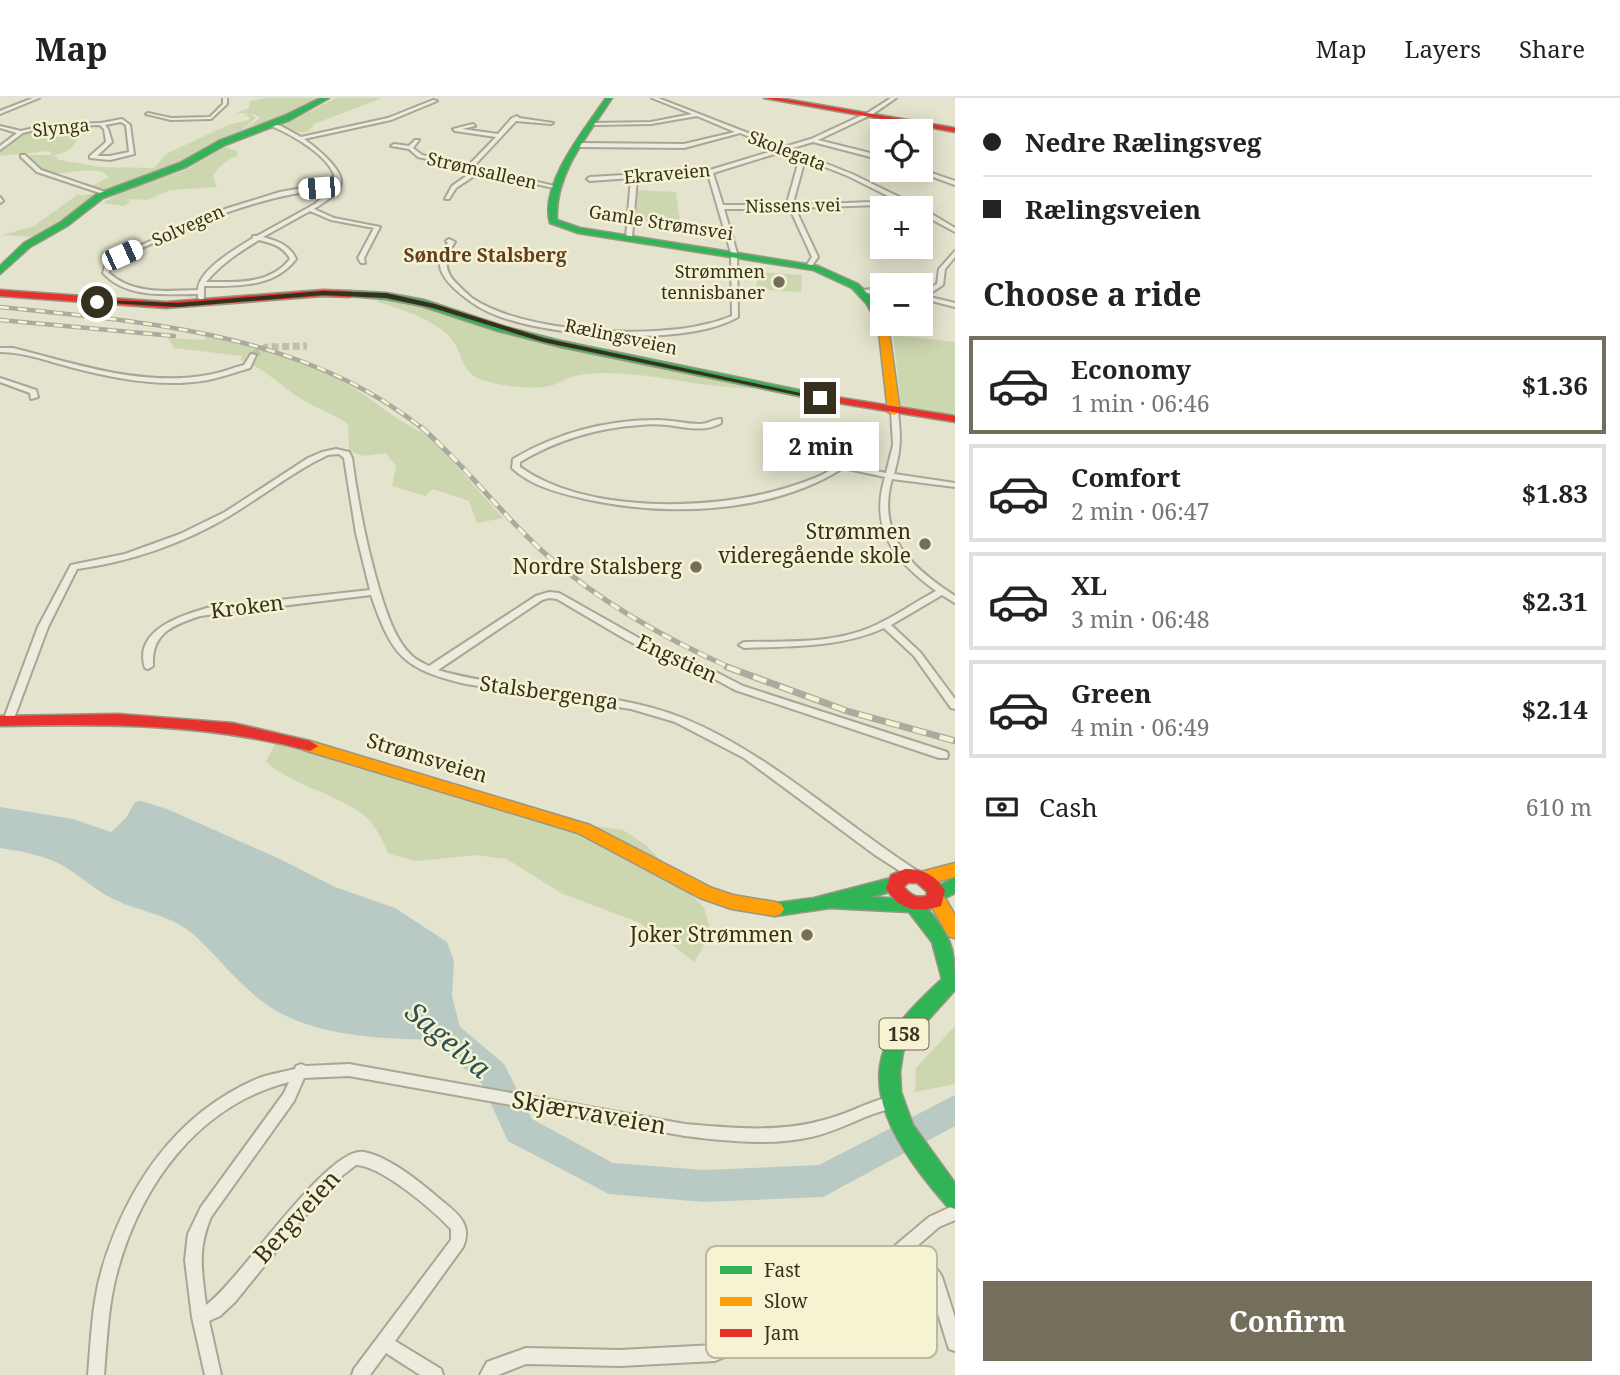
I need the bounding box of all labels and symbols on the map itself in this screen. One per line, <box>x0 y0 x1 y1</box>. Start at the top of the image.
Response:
street label: Slynga <box>31 112 90 142</box>
street label: Skolegata <box>745 124 830 176</box>
street label: Strømsalleen <box>425 146 540 194</box>
street label: Ekraveien <box>623 157 712 189</box>
car <box>298 176 341 200</box>
street label: Nissens vei <box>745 192 841 218</box>
street label: Solvegen <box>148 198 228 252</box>
street label: Gamle Strømsvei <box>587 199 735 245</box>
car <box>99 237 146 273</box>
district label: Søndre Stalsberg <box>403 242 567 268</box>
place label: Strømmen tennisbaner <box>661 259 766 304</box>
marker: Strømmen tennisbaner <box>771 274 787 290</box>
route start <box>81 286 113 318</box>
street label: Rælingsveien <box>563 312 680 360</box>
route end <box>804 382 836 414</box>
callout: 2 min <box>762 422 878 472</box>
place label: Strømmen videregående skole <box>718 517 911 569</box>
marker: Strømmen videregående skole <box>917 536 933 552</box>
place label: Nordre Stalsberg <box>513 552 683 580</box>
marker: Nordre Stalsberg <box>688 559 704 575</box>
street label: Kroken <box>209 588 285 624</box>
street label: Engstien <box>632 627 722 689</box>
street label: Stalsbergenga <box>478 668 620 716</box>
street label: Strømsveien <box>363 725 491 789</box>
place label: Joker Strømmen <box>629 920 793 948</box>
marker: Joker Strømmen <box>799 927 815 943</box>
water label: Sagelva <box>398 992 500 1087</box>
road number: 158 <box>880 1018 928 1050</box>
street label: Skjærvaveien <box>510 1082 669 1141</box>
street label: Bergveien <box>245 1162 347 1270</box>
legend <box>706 1246 937 1358</box>
text: Fast <box>764 1257 801 1283</box>
text: Slow <box>764 1288 808 1314</box>
text: Jam <box>763 1320 799 1346</box>

